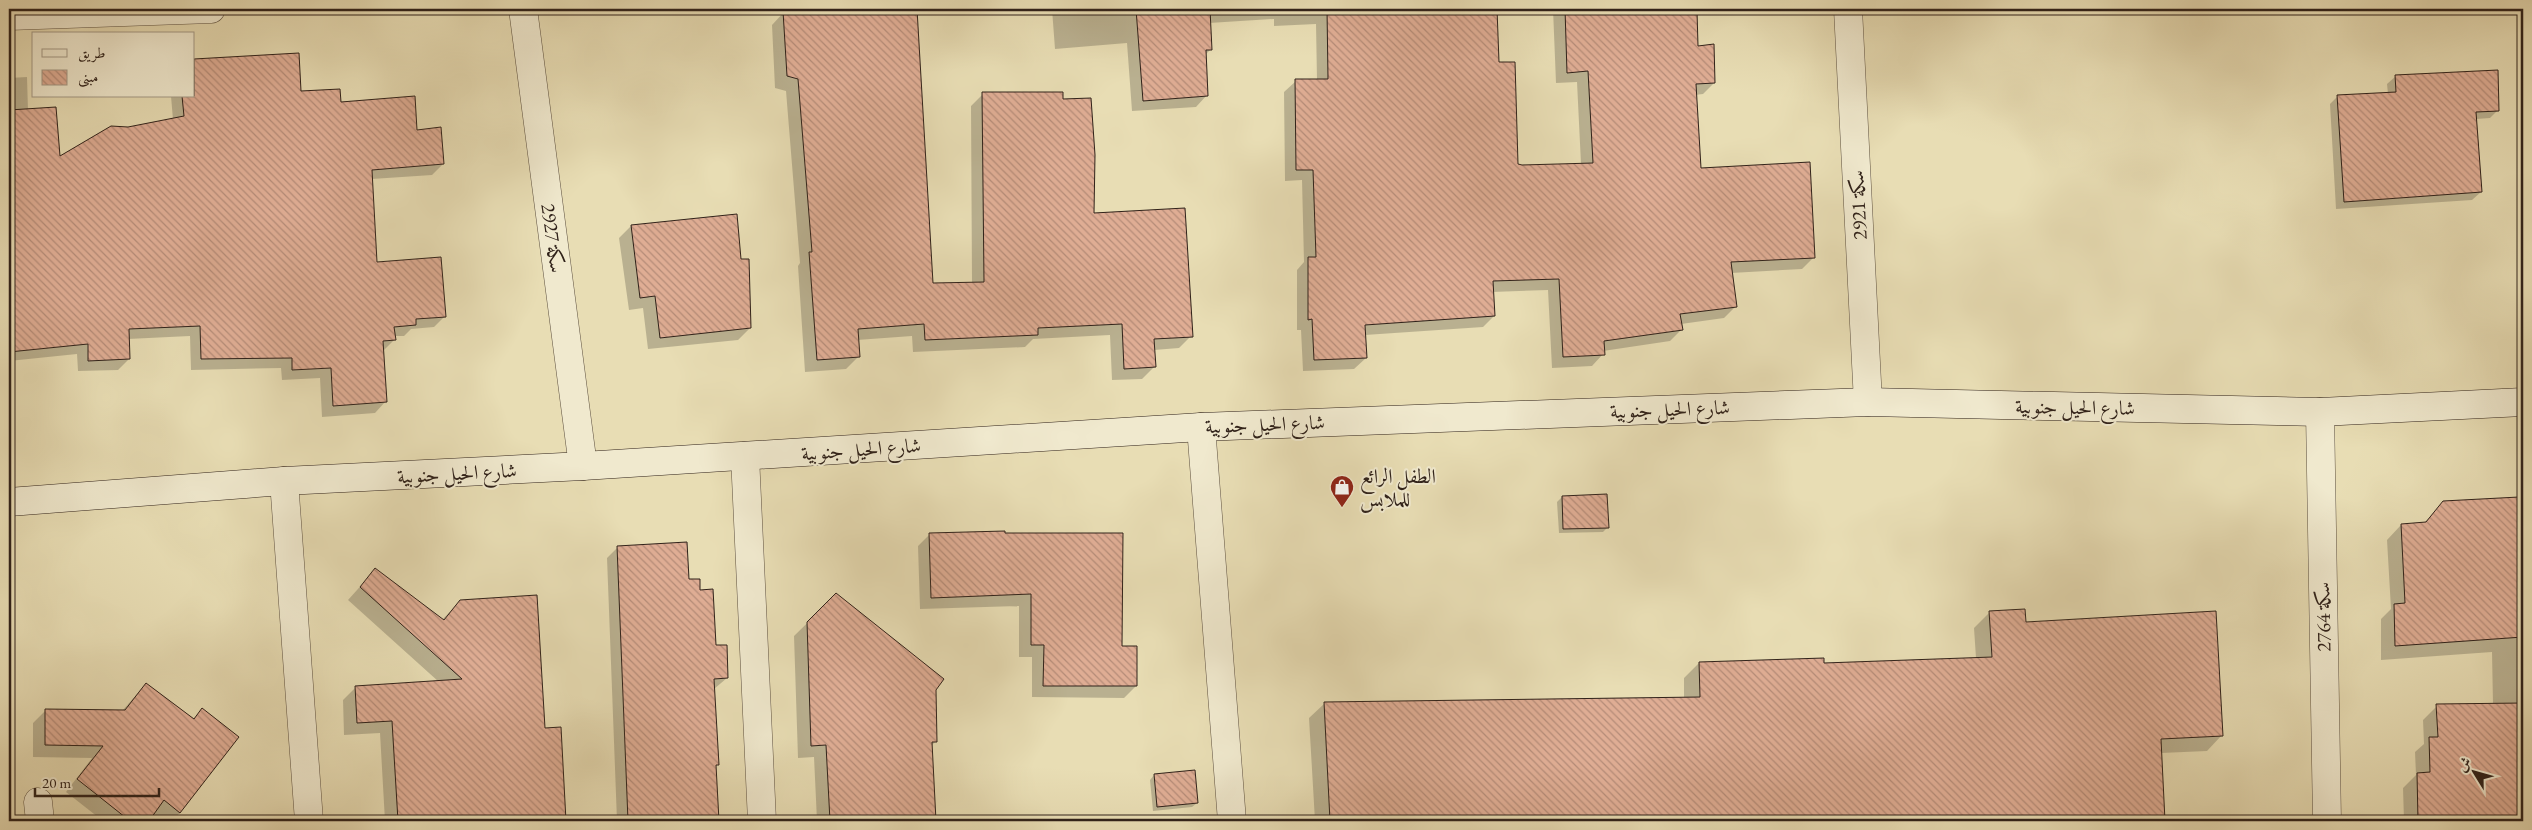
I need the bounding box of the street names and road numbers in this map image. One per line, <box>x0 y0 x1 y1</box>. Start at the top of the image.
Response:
street label: سكة 2921 <box>1843 169 1873 241</box>
street label: سكة 2927 <box>535 202 571 274</box>
street label: شارع الحيل جنوبية <box>2015 393 2135 426</box>
street label: شارع الحيل جنوبية <box>1610 394 1731 429</box>
street label: شارع الحيل جنوبية <box>1205 409 1326 444</box>
street label: شارع الحيل جنوبية <box>800 432 922 471</box>
street label: شارع الحيل جنوبية <box>396 457 518 494</box>
street label: سكة 2764 <box>2309 582 2337 652</box>

